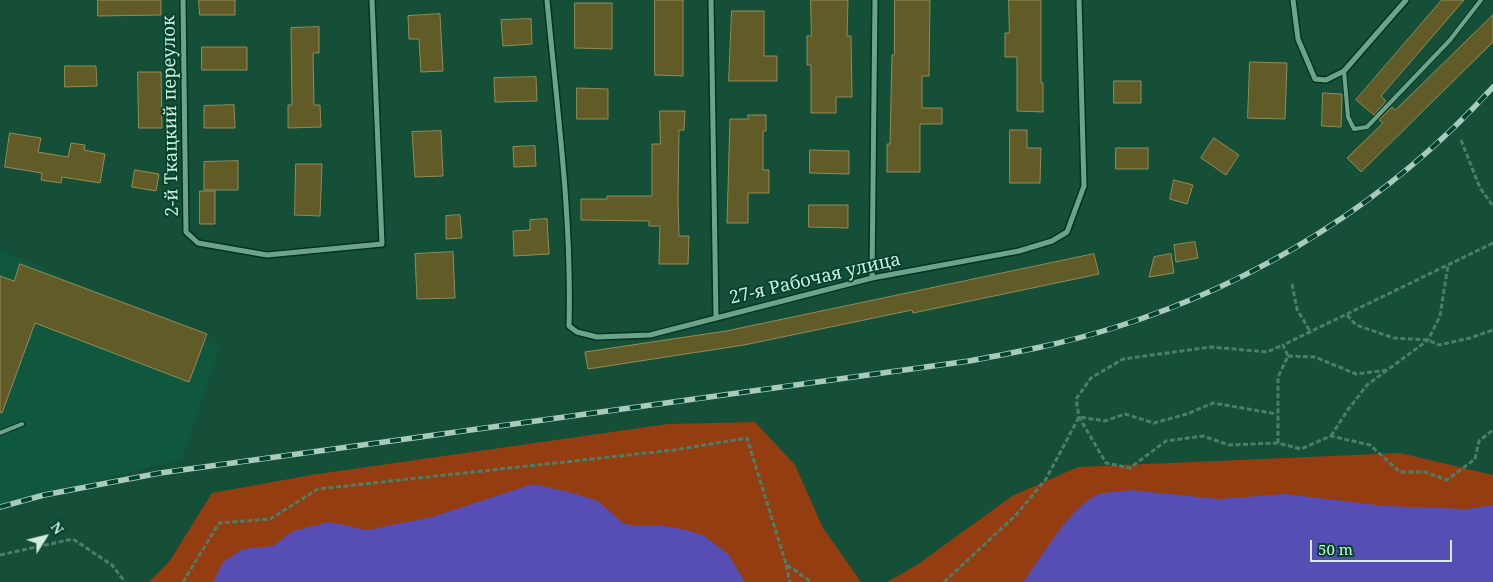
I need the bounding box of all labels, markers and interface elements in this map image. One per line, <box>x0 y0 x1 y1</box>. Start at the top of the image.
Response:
street label: 2-й Ткацкий переулок <box>158 15 184 217</box>
street label: 27-я Рабочая улица <box>727 249 903 309</box>
north arrow <box>20 512 70 562</box>
text: N <box>47 518 68 538</box>
scale bar <box>1313 530 1456 562</box>
text: 50 m <box>1318 539 1353 559</box>

